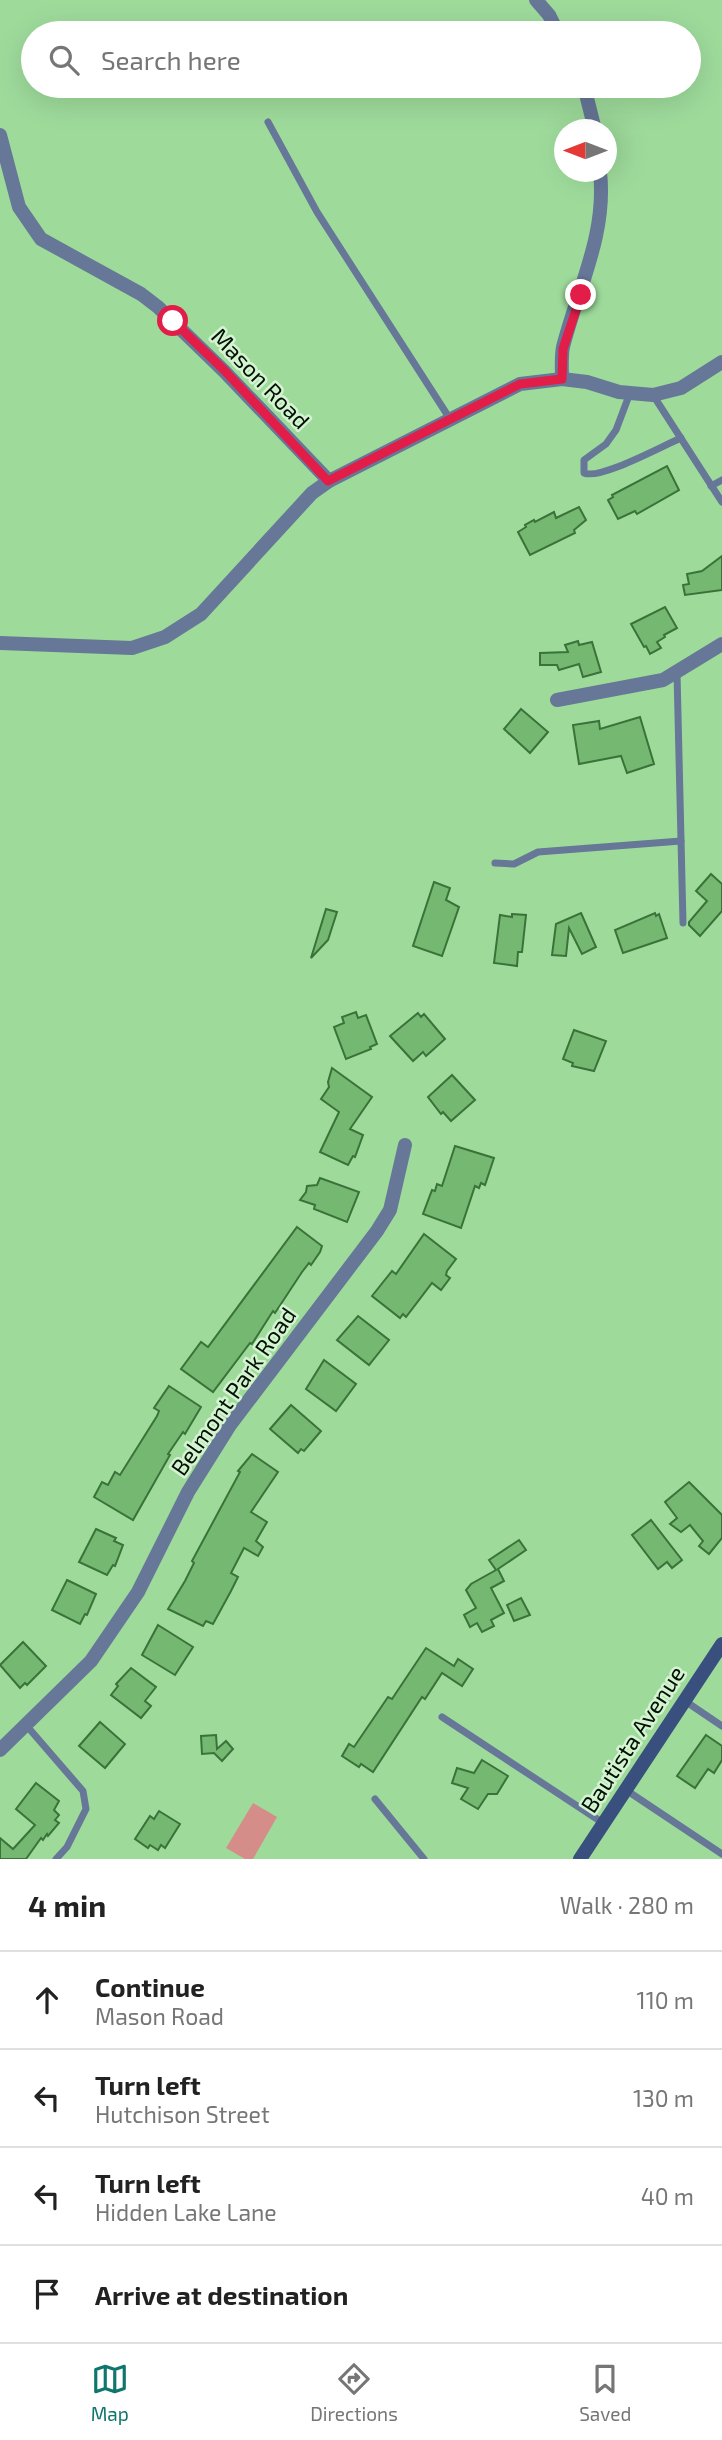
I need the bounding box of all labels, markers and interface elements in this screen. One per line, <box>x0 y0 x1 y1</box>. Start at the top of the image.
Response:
search box <box>21 21 701 98</box>
icon: search <box>45 41 83 79</box>
text: Search here <box>101 44 241 75</box>
north arrow <box>554 119 617 182</box>
route end <box>565 279 596 310</box>
route start <box>157 305 188 336</box>
street label: Mason Road <box>206 322 316 434</box>
street label: Belmont Park Road <box>165 1302 301 1480</box>
street label: Bautista Avenue <box>574 1660 690 1818</box>
text: 4 min <box>28 1887 106 1923</box>
text: Walk · 280 m <box>560 1891 694 1919</box>
text: Continue <box>95 1971 205 2002</box>
icon: ahead <box>28 1981 66 2019</box>
text: 110 m <box>637 1986 694 2014</box>
text: Mason Road <box>95 2002 224 2030</box>
text: Turn left <box>95 2069 201 2100</box>
icon: left <box>28 2079 66 2117</box>
text: 130 m <box>633 2084 694 2112</box>
text: Hutchison Street <box>95 2100 270 2128</box>
text: Turn left <box>95 2167 201 2198</box>
icon: left <box>28 2177 66 2215</box>
text: 40 m <box>641 2182 694 2210</box>
text: Hidden Lake Lane <box>95 2198 277 2226</box>
icon: arrive <box>28 2275 66 2313</box>
text: Arrive at destination <box>95 2279 348 2310</box>
tab: Map <box>91 2360 129 2425</box>
tab: Directions <box>310 2360 398 2425</box>
tab: Saved <box>579 2360 631 2425</box>

